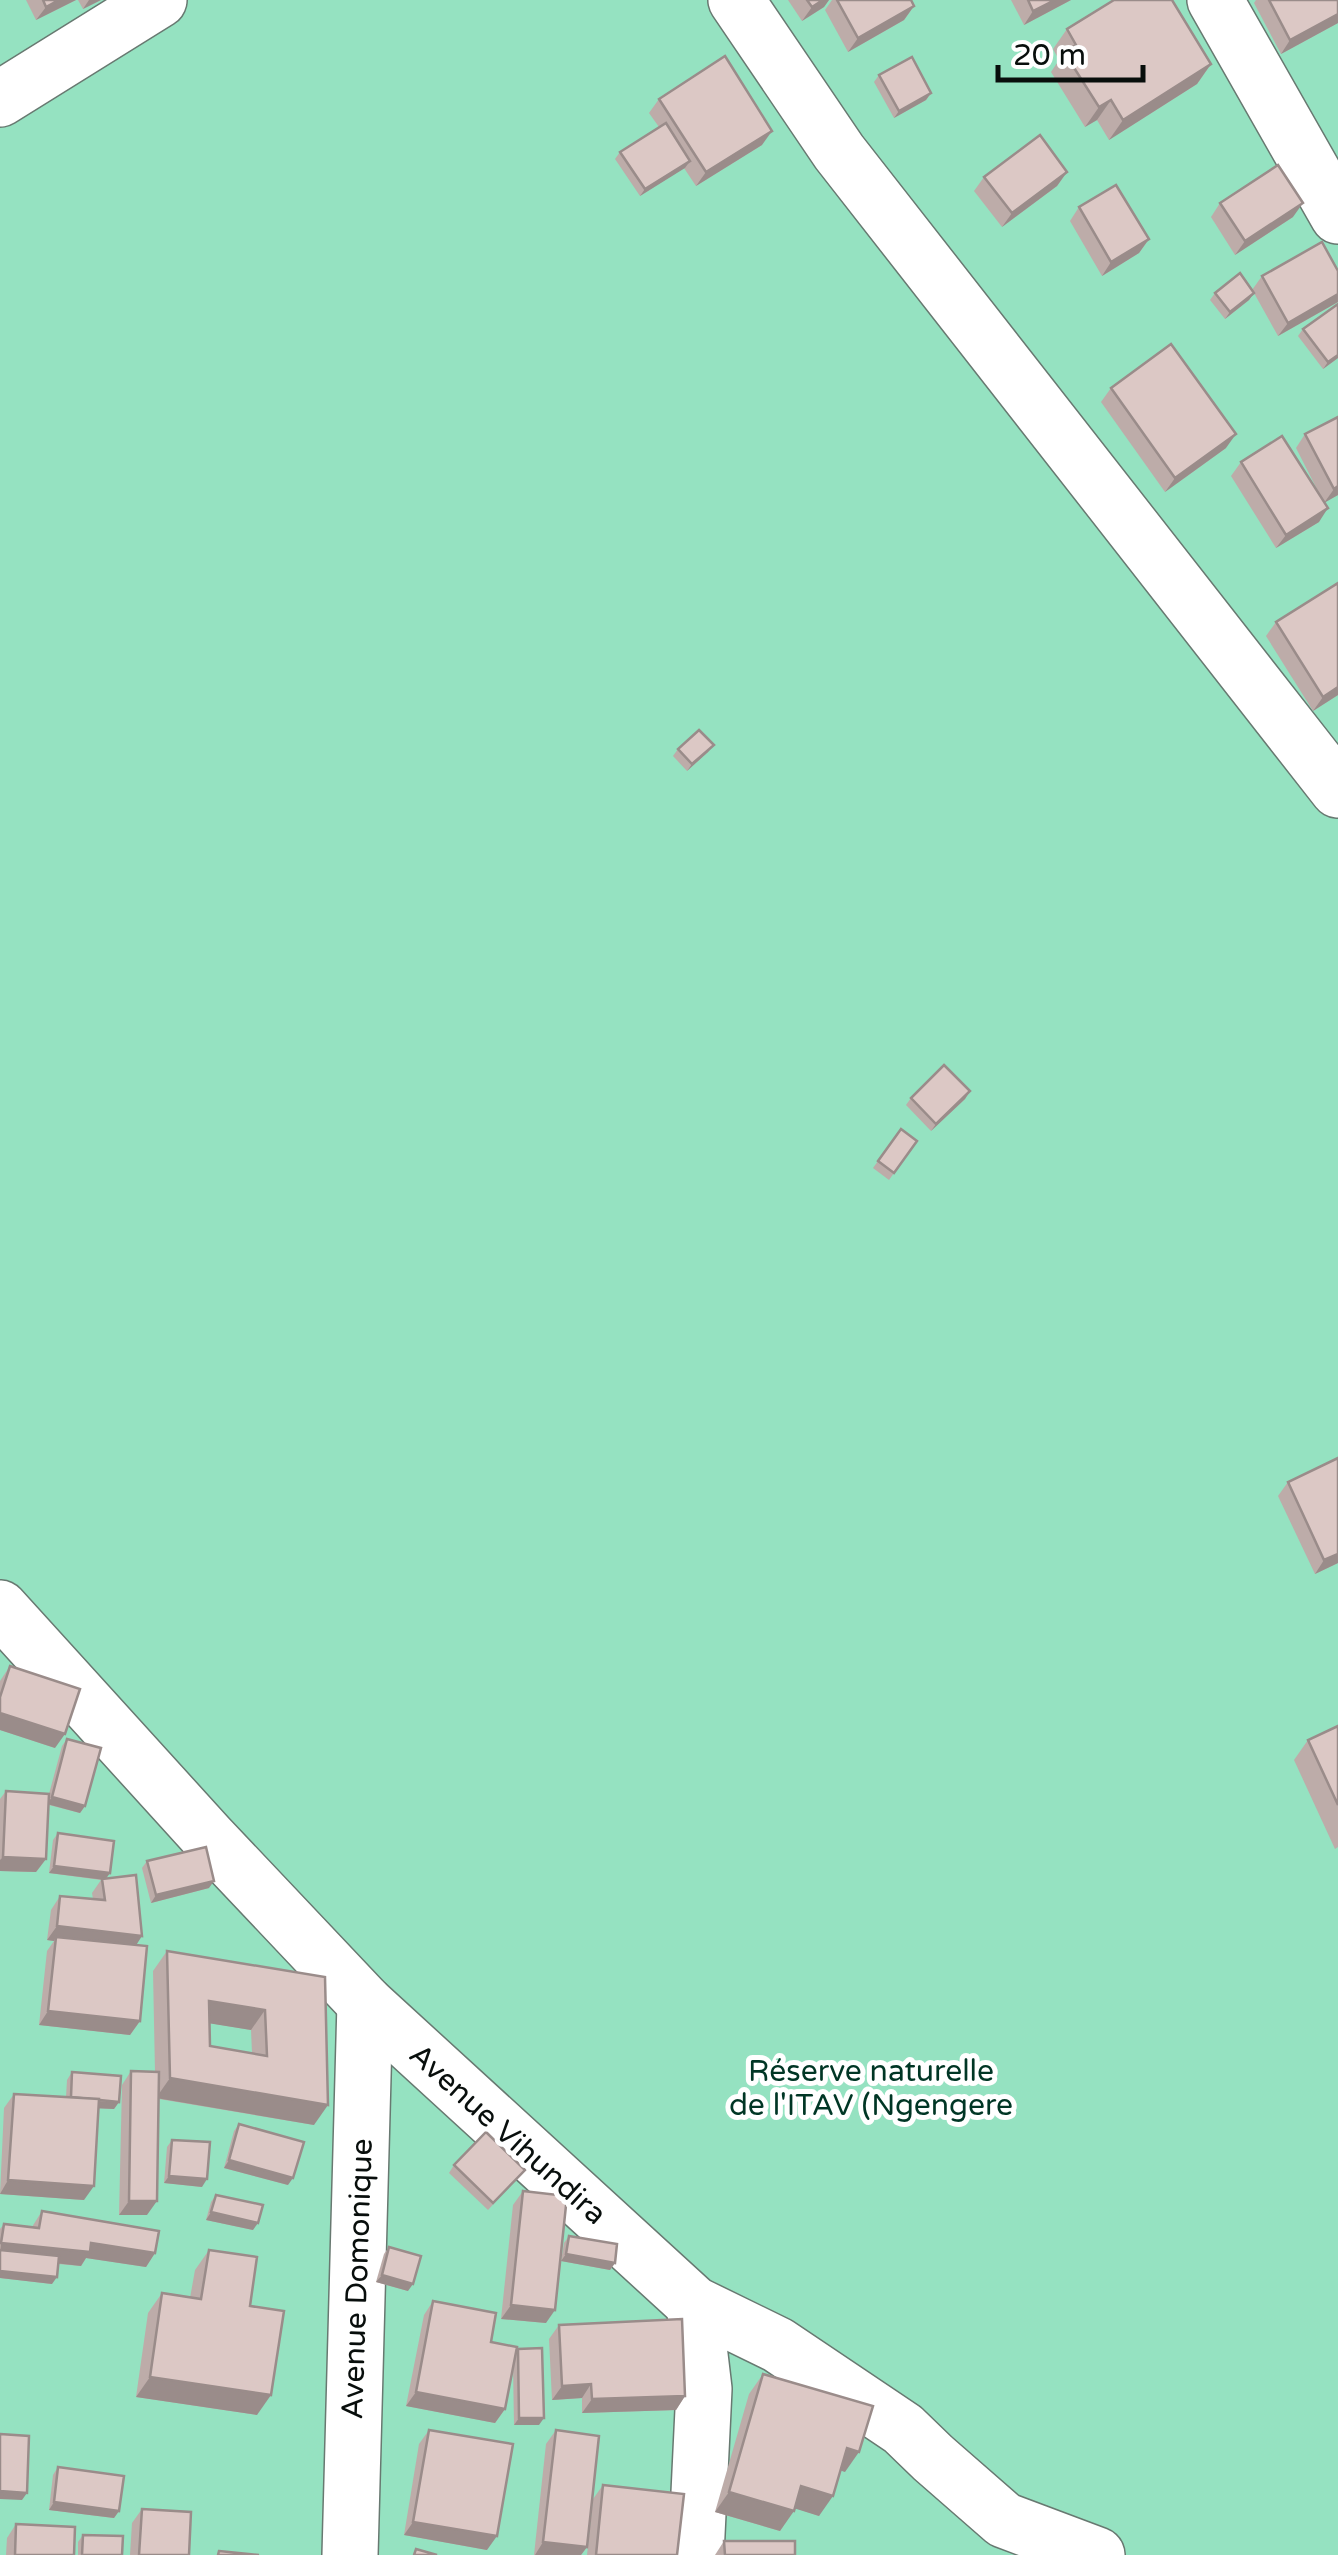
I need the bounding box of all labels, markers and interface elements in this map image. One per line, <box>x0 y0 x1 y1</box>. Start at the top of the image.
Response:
scale bar <box>998 20 1143 82</box>
text: 20 m <box>1013 37 1086 74</box>
street label: Avenue Vihundira <box>401 2036 614 2233</box>
park label: Réserve naturelle de l'ITAV (Ngengere <box>729 2053 1013 2124</box>
street label: Avenue Domonique <box>334 2138 381 2420</box>

